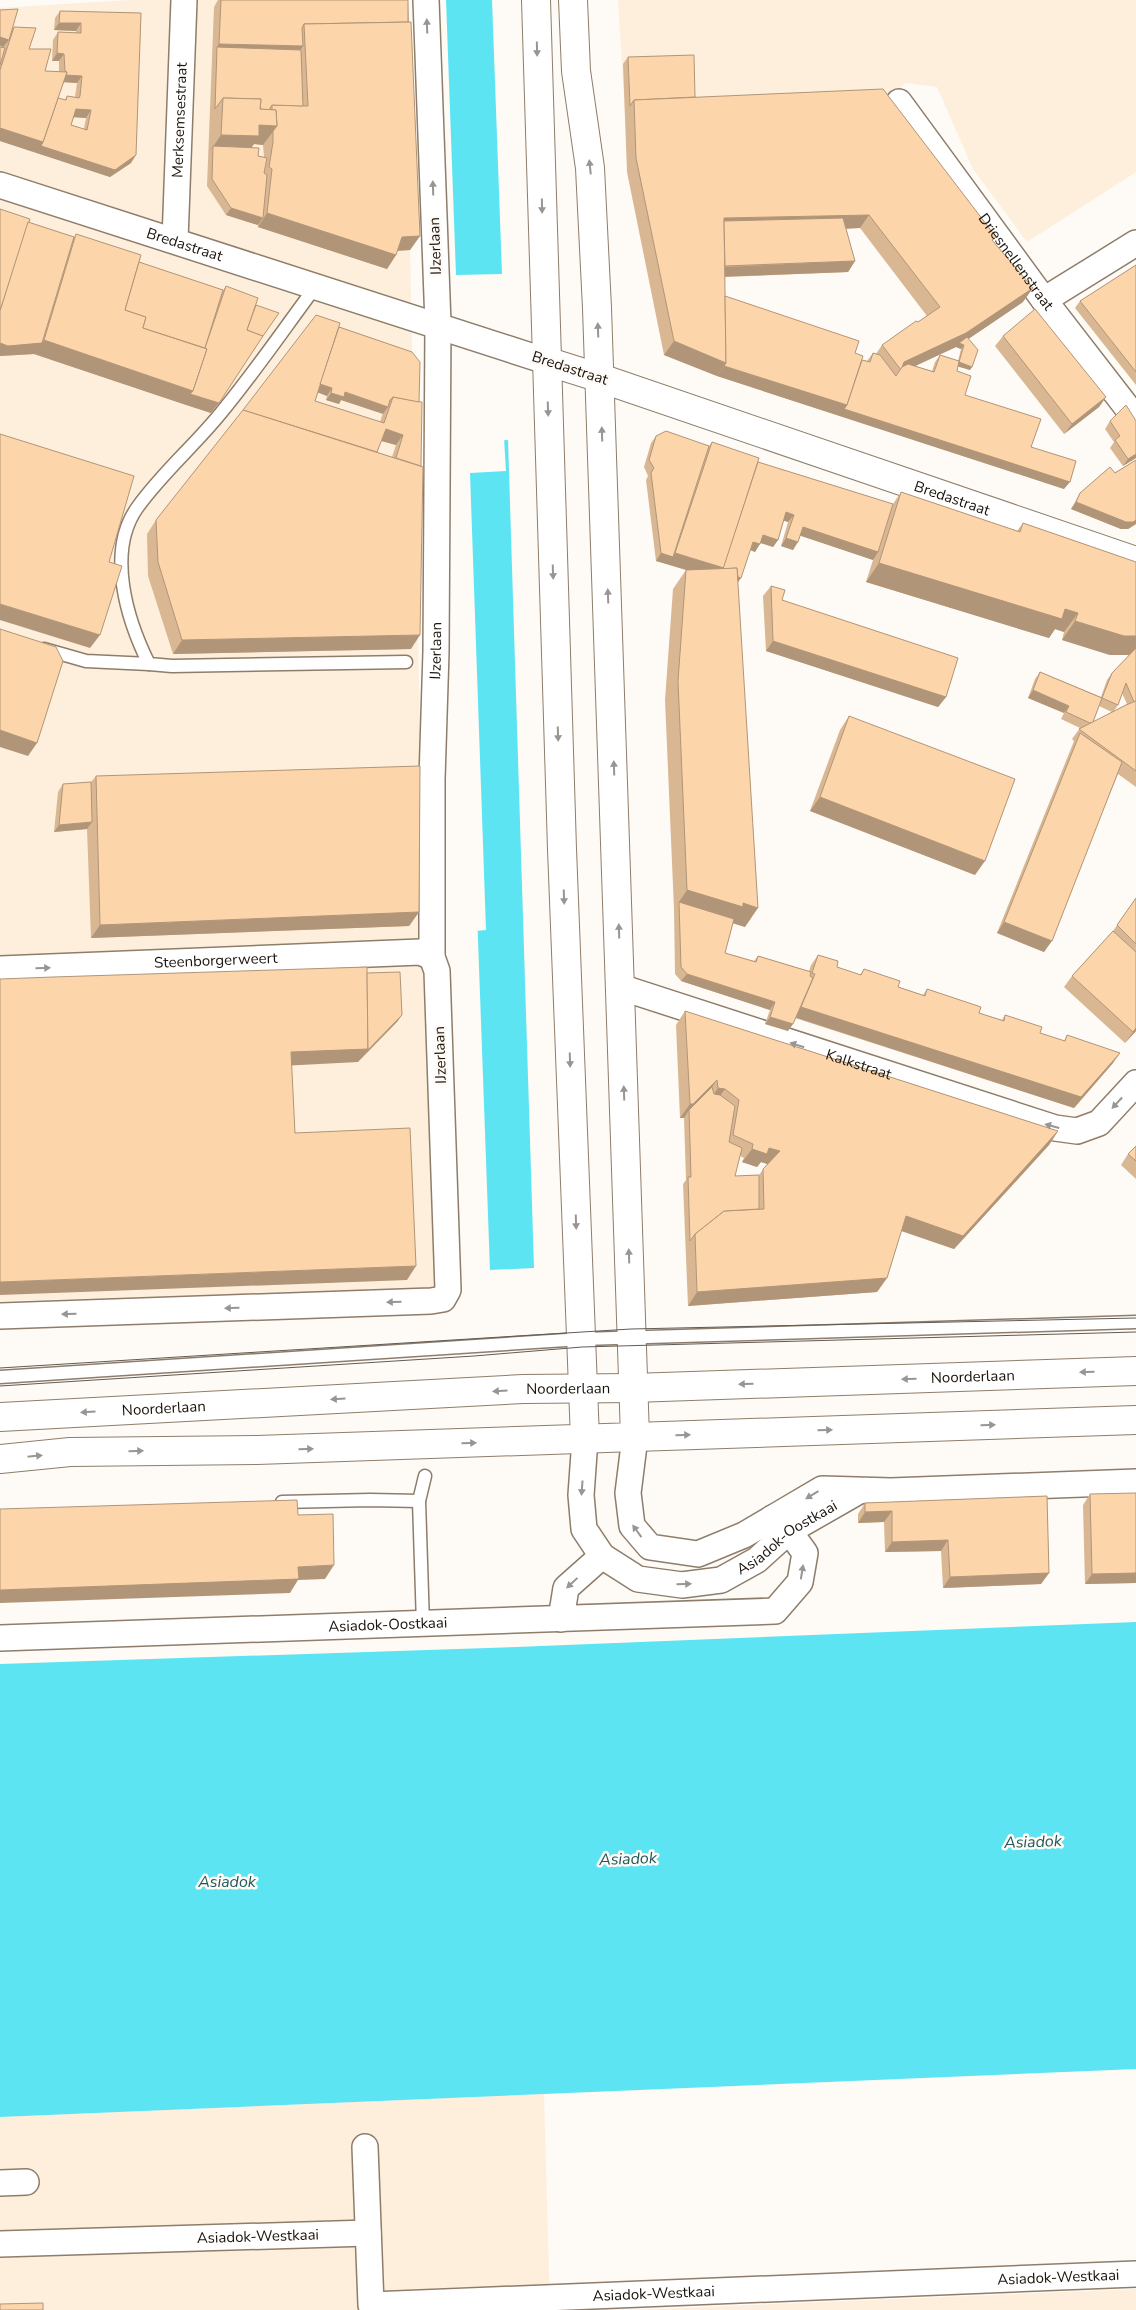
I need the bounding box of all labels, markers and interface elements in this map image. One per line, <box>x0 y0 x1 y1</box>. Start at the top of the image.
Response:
one-way arrow <box>423 18 431 34</box>
one-way arrow <box>533 41 541 57</box>
street label: Merksemsestraat <box>167 61 192 178</box>
one-way arrow <box>586 159 594 175</box>
one-way arrow <box>429 180 437 196</box>
one-way arrow <box>539 198 547 214</box>
street label: Driesnellenstraat <box>974 209 1059 315</box>
street label: IJzerlaan <box>424 217 446 275</box>
street label: Bredastraat <box>144 223 226 266</box>
one-way arrow <box>594 321 602 337</box>
street label: Bredastraat <box>529 346 611 390</box>
one-way arrow <box>544 402 552 418</box>
one-way arrow <box>597 426 605 442</box>
street label: Bredastraat <box>911 476 993 521</box>
one-way arrow <box>549 564 557 580</box>
one-way arrow <box>604 588 612 604</box>
street label: IJzerlaan <box>425 622 446 680</box>
one-way arrow <box>555 726 563 742</box>
one-way arrow <box>609 760 617 776</box>
one-way arrow <box>560 889 568 905</box>
one-way arrow <box>614 923 622 939</box>
street label: Steenborgerweert <box>154 948 279 973</box>
one-way arrow <box>35 963 51 971</box>
street label: IJzerlaan <box>429 1026 451 1084</box>
one-way arrow <box>789 1040 804 1048</box>
street label: Kalkstraat <box>823 1044 895 1085</box>
one-way arrow <box>566 1052 574 1068</box>
one-way arrow <box>619 1085 627 1101</box>
one-way arrow <box>1111 1097 1123 1109</box>
one-way arrow <box>1044 1122 1059 1130</box>
one-way arrow <box>572 1214 580 1230</box>
one-way arrow <box>625 1247 633 1263</box>
one-way arrow <box>386 1299 402 1307</box>
one-way arrow <box>223 1304 239 1312</box>
one-way arrow <box>61 1310 77 1318</box>
street label: Noorderlaan <box>930 1365 1015 1388</box>
one-way arrow <box>1079 1369 1095 1377</box>
one-way arrow <box>901 1375 917 1383</box>
street label: Noorderlaan <box>526 1378 610 1399</box>
one-way arrow <box>738 1381 754 1389</box>
one-way arrow <box>492 1387 508 1395</box>
street label: Noorderlaan <box>121 1396 206 1420</box>
one-way arrow <box>329 1396 345 1404</box>
one-way arrow <box>80 1409 96 1417</box>
one-way arrow <box>980 1420 996 1428</box>
one-way arrow <box>818 1425 834 1433</box>
one-way arrow <box>676 1431 692 1439</box>
one-way arrow <box>461 1439 477 1447</box>
one-way arrow <box>298 1444 314 1452</box>
one-way arrow <box>128 1447 144 1455</box>
one-way arrow <box>27 1451 43 1459</box>
one-way arrow <box>577 1480 585 1496</box>
one-way arrow <box>805 1491 818 1500</box>
street label: Asiadok-Oostkaai <box>733 1496 841 1579</box>
one-way arrow <box>632 1524 642 1538</box>
one-way arrow <box>798 1564 806 1580</box>
one-way arrow <box>566 1577 579 1588</box>
one-way arrow <box>676 1580 692 1588</box>
street label: Asiadok-Oostkaai <box>328 1612 448 1637</box>
water label: Asiadok <box>1003 1830 1063 1854</box>
water label: Asiadok <box>598 1847 658 1871</box>
water label: Asiadok <box>197 1871 257 1893</box>
street label: Asiadok-Westkaai <box>197 2224 319 2248</box>
street label: Asiadok-Westkaai <box>997 2265 1120 2290</box>
street label: Asiadok-Westkaai <box>592 2281 715 2306</box>

